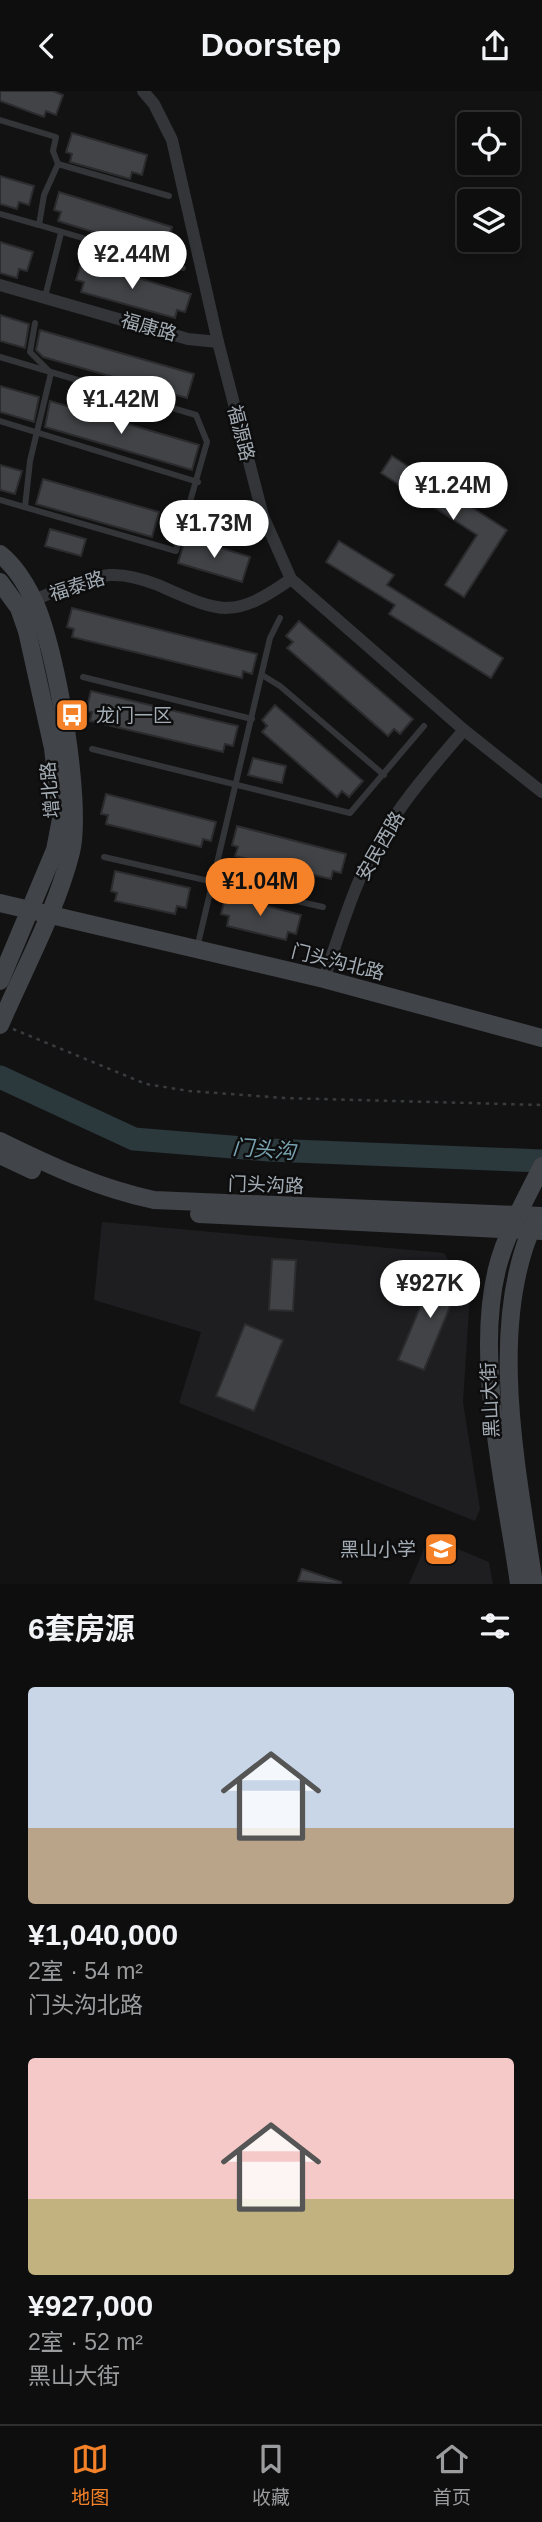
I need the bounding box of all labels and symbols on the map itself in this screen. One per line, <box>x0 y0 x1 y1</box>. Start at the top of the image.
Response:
pin: ¥2.44M <box>75 231 189 291</box>
street label: 福康路 <box>119 309 179 345</box>
pin: ¥1.42M <box>64 377 178 436</box>
street label: 福源路 <box>224 403 258 463</box>
pin: ¥1.24M <box>396 463 510 522</box>
pin: ¥1.73M <box>157 501 271 560</box>
street label: 福泰路 <box>47 567 107 605</box>
bus stop icon: 龙门一区 <box>53 696 91 734</box>
place label: 龙门一区 <box>96 705 172 726</box>
street label: 增北路 <box>37 761 63 819</box>
street label: 安民西路 <box>352 808 408 884</box>
pin: ¥1.04M <box>203 859 317 918</box>
street label: 门头沟北路 <box>289 940 387 984</box>
water label: 门头沟 <box>232 1135 298 1163</box>
street label: 门头沟路 <box>228 1173 304 1197</box>
pin: ¥927K <box>381 1261 479 1320</box>
street label: 黑山大街 <box>478 1361 502 1439</box>
school or university icon: 黑山小学 <box>422 1530 460 1568</box>
place label: 黑山小学 <box>340 1539 416 1560</box>

